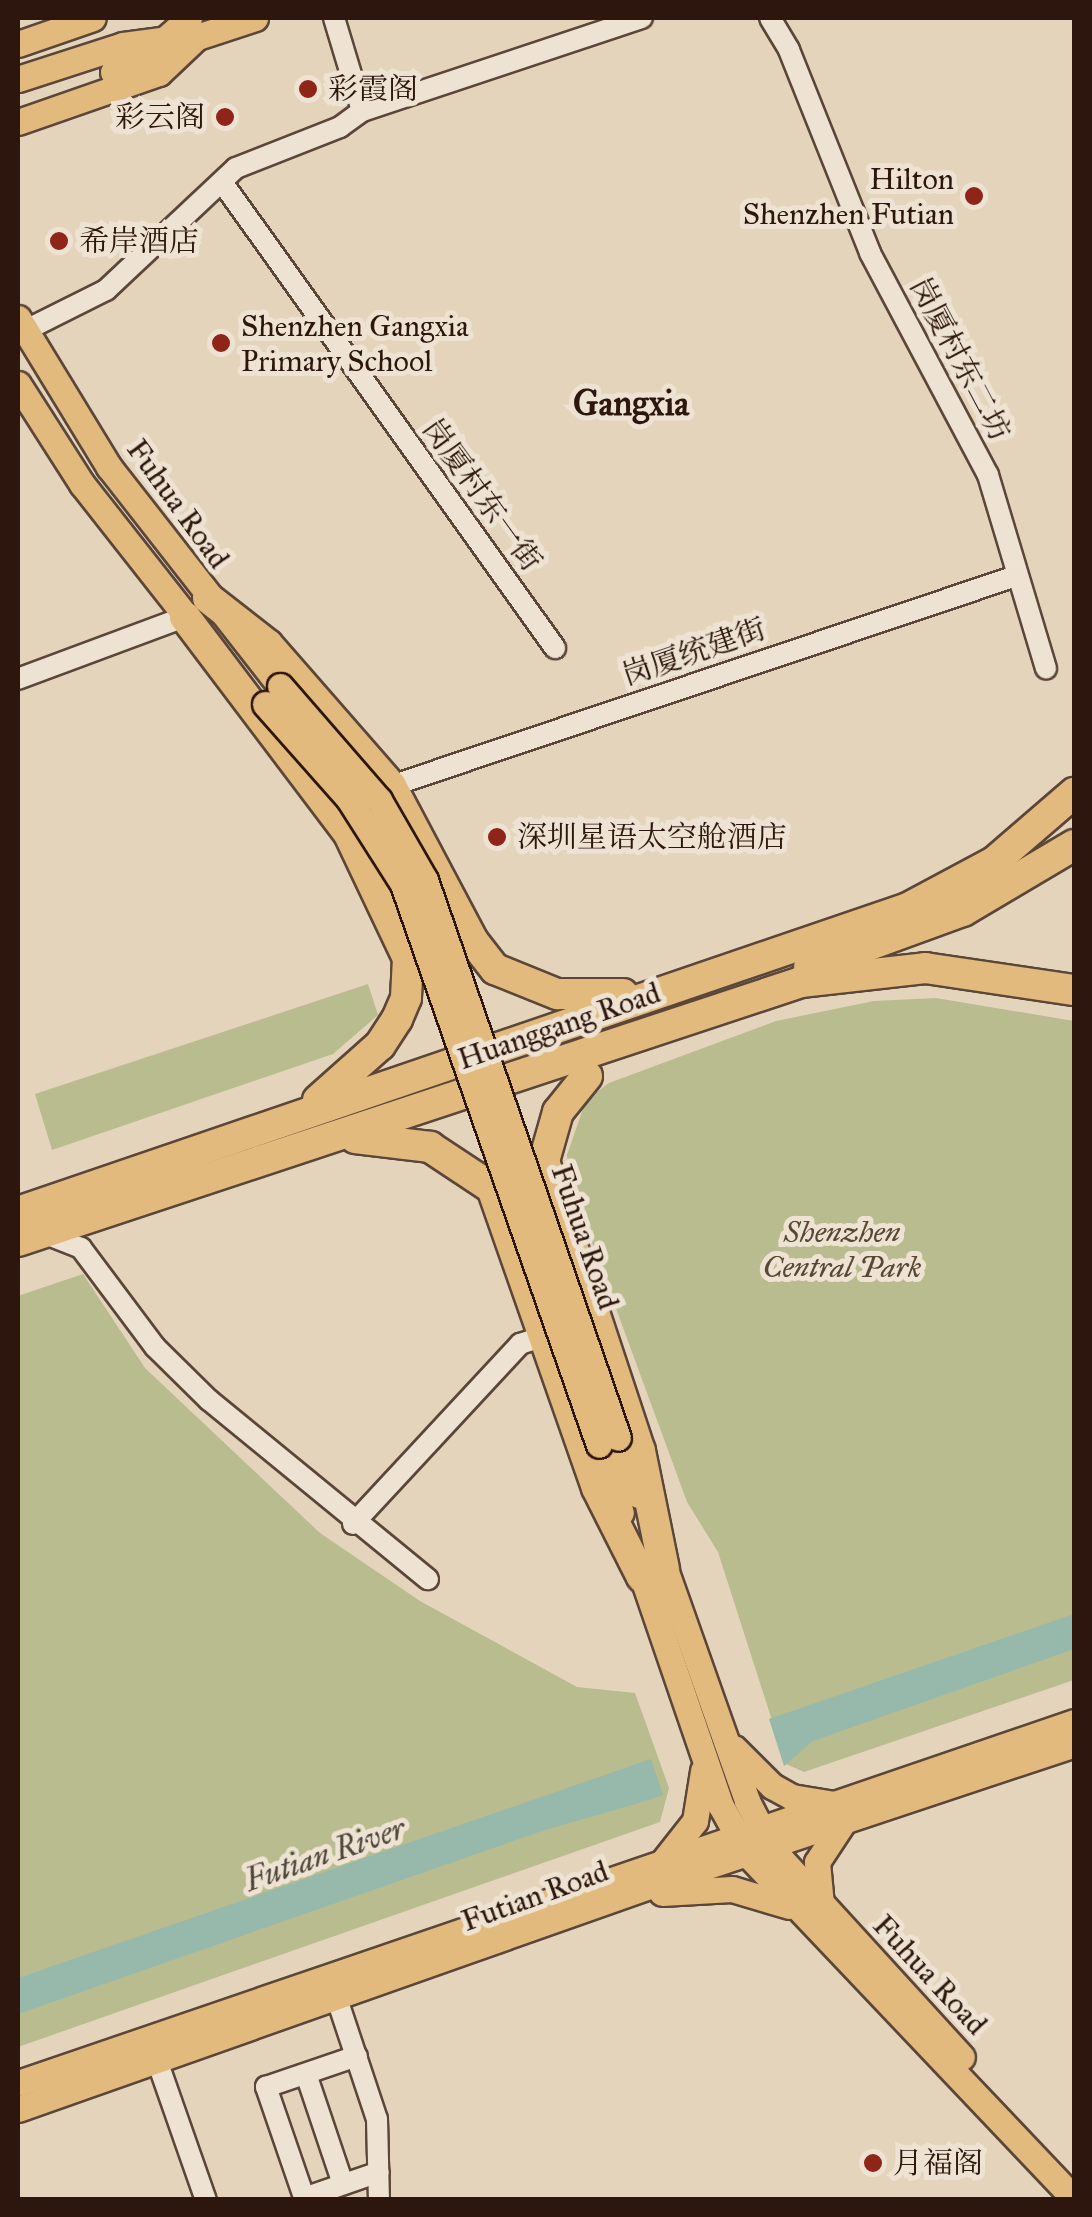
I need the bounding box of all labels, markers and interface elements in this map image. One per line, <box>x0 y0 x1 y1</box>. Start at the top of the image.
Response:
place label: 彩霞阁 <box>328 71 418 107</box>
marker: 彩霞阁 <box>297 78 319 100</box>
place label: 彩云阁 <box>115 99 205 135</box>
marker: 彩云阁 <box>214 106 236 128</box>
place label: Hilton Shenzhen Futian <box>743 161 954 232</box>
marker: Hilton Shenzhen Futian <box>963 185 985 207</box>
place label: 希岸酒店 <box>79 223 199 259</box>
marker: 希岸酒店 <box>48 230 70 252</box>
street label: 岗厦村东二坊 <box>902 271 1018 447</box>
place label: Shenzhen Gangxia Primary School <box>241 308 469 378</box>
marker: Shenzhen Gangxia Primary School <box>210 332 232 354</box>
district label: Gangxia <box>573 383 689 425</box>
street label: 岗厦村东一街 <box>415 412 549 578</box>
street label: Fuhua Road <box>119 432 237 576</box>
street label: 岗厦统建街 <box>617 611 771 693</box>
place label: 深圳星语太空舱酒店 <box>517 819 787 855</box>
marker: 深圳星语太空舱酒店 <box>486 826 508 848</box>
street label: Huanggang Road <box>453 975 665 1077</box>
street label: Fuhua Road <box>543 1160 627 1314</box>
park label: Shenzhen Central Park <box>763 1214 921 1284</box>
water label: Futian River <box>240 1810 410 1900</box>
street label: Futian Road <box>457 1853 613 1939</box>
street label: Fuhua Road <box>865 1908 995 2042</box>
place label: 月福阁 <box>893 2145 983 2181</box>
marker: 月福阁 <box>862 2152 884 2174</box>

